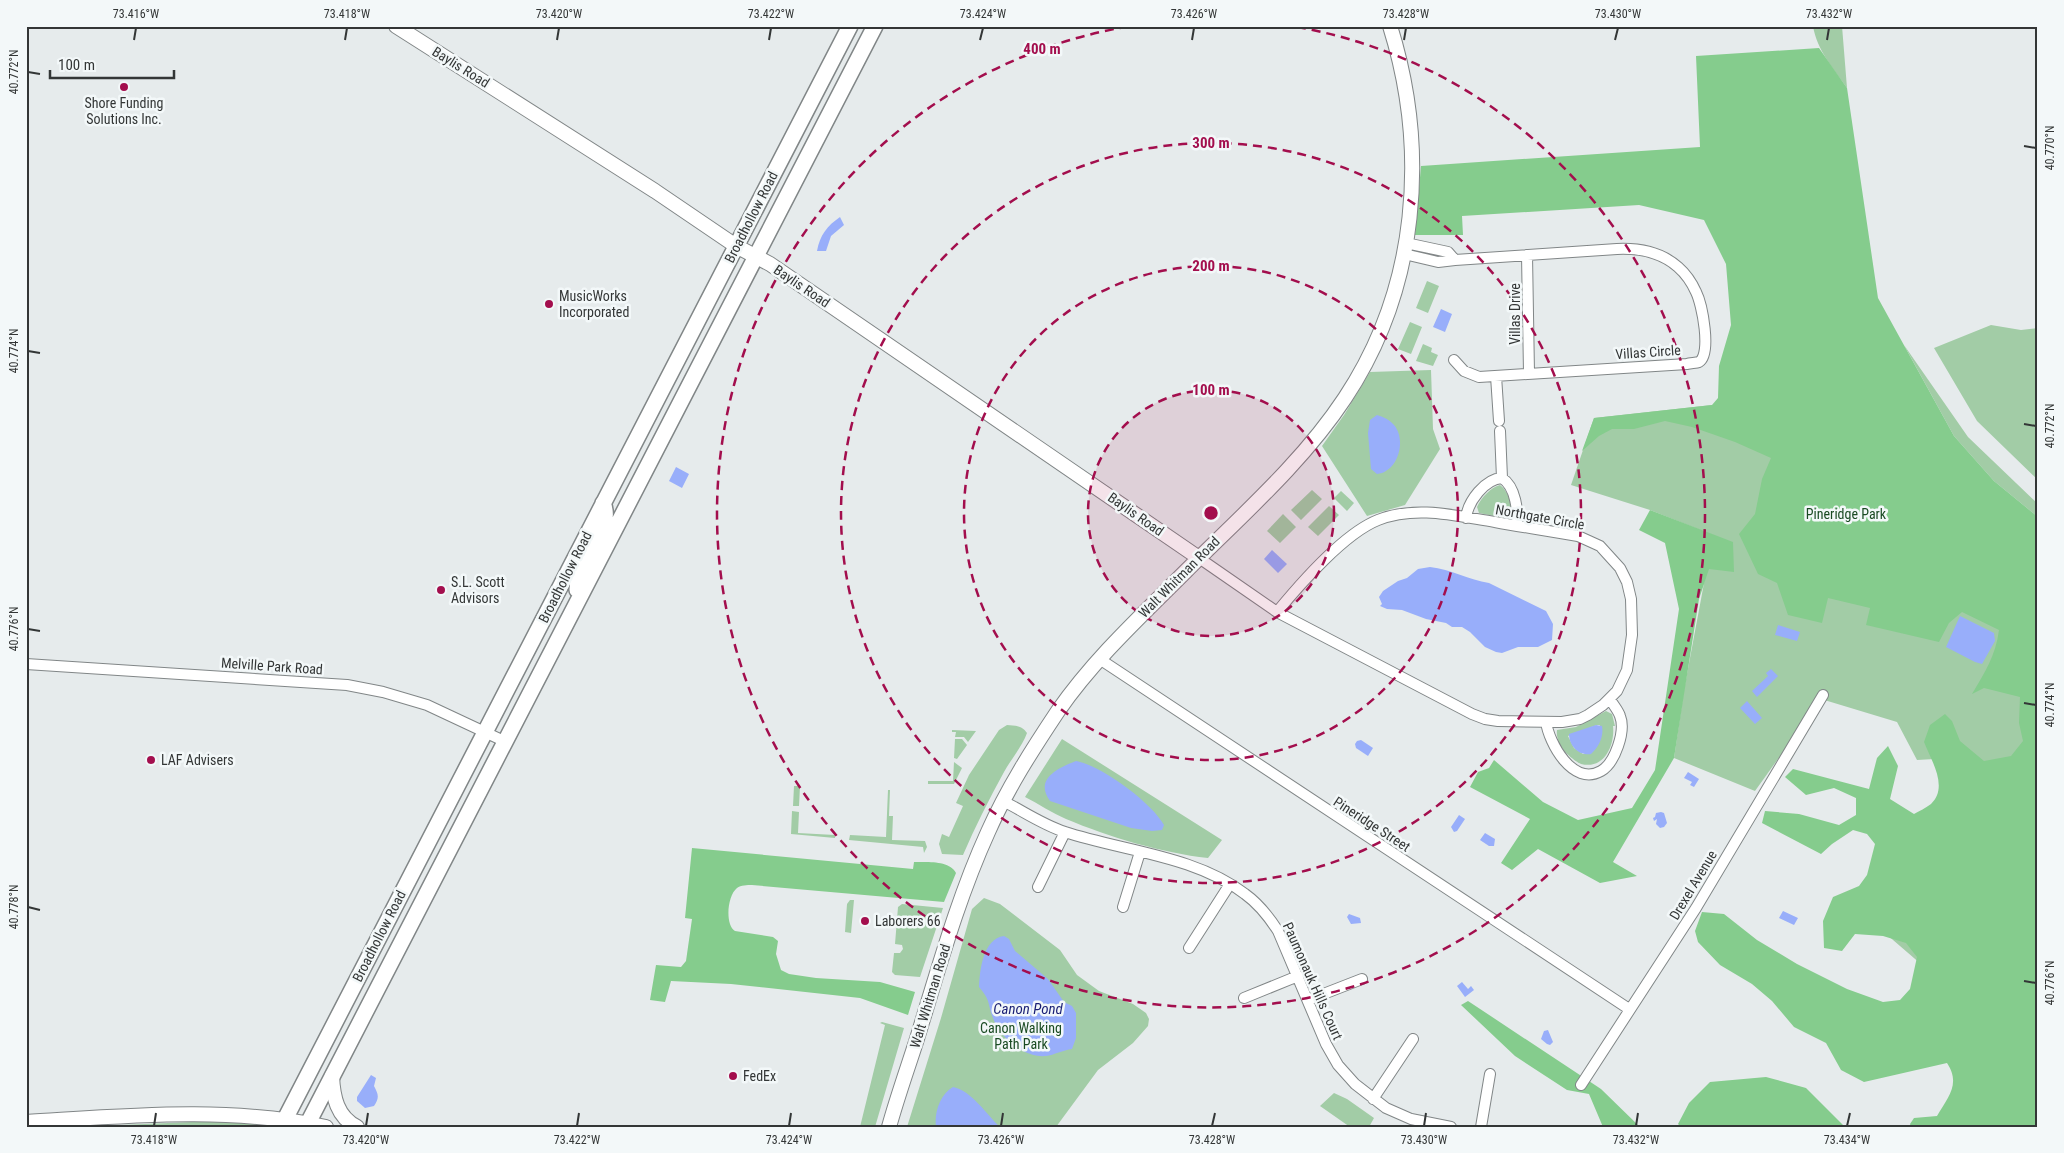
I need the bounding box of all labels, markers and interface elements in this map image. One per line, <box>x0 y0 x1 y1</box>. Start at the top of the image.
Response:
text: 73.416°W <box>113 7 159 21</box>
text: 73.418°W <box>324 7 370 21</box>
text: 73.420°W <box>536 7 582 21</box>
text: 73.422°W <box>748 7 794 21</box>
text: 73.424°W <box>960 7 1006 21</box>
text: 73.426°W <box>1171 7 1217 21</box>
text: 73.428°W <box>1383 7 1429 21</box>
text: 73.430°W <box>1595 7 1641 21</box>
text: 73.432°W <box>1806 7 1852 21</box>
text: 400 m <box>1023 40 1061 58</box>
street label: Baylis Road <box>430 43 492 91</box>
scale bar <box>50 48 174 80</box>
text: 40.772°N <box>7 50 21 94</box>
text: 100 m <box>58 56 95 74</box>
marker: Shore Funding Solutions Inc. <box>118 81 130 93</box>
place label: Shore Funding Solutions Inc. <box>85 95 163 127</box>
text: 40.770°N <box>2043 126 2057 170</box>
text: 300 m <box>1192 134 1230 152</box>
street label: Broadhollow Road <box>721 169 781 265</box>
text: 200 m <box>1192 257 1230 275</box>
street label: Baylis Road <box>771 261 833 311</box>
street label: Villas Drive <box>1507 283 1523 345</box>
place label: MusicWorks Incorporated <box>559 288 629 320</box>
marker: MusicWorks Incorporated <box>543 298 555 310</box>
text: 40.774°N <box>7 329 21 373</box>
street label: Villas Circle <box>1615 342 1682 362</box>
text: 100 m <box>1192 381 1230 399</box>
text: 40.772°N <box>2043 404 2057 448</box>
street label: Baylis Road <box>1105 489 1167 539</box>
street label: Northgate Circle <box>1494 501 1586 533</box>
centre of rings <box>1202 504 1220 522</box>
park label: Pineridge Park <box>1806 506 1887 522</box>
street label: Broadhollow Road <box>535 529 595 625</box>
street label: Walt Whitman Road <box>1135 533 1223 621</box>
place label: S.L. Scott Advisors <box>451 574 505 606</box>
marker: S.L. Scott Advisors <box>435 584 447 596</box>
text: 40.776°N <box>7 607 21 651</box>
street label: Melville Park Road <box>221 654 323 678</box>
text: 40.774°N <box>2043 683 2057 727</box>
place label: LAF Advisers <box>161 752 234 768</box>
marker: LAF Advisers <box>145 754 157 766</box>
street label: Pineridge Street <box>1331 793 1413 855</box>
street label: Drexel Avenue <box>1666 847 1720 923</box>
text: 40.778°N <box>7 885 21 929</box>
street label: Broadhollow Road <box>349 888 409 984</box>
place label: Laborers 66 <box>875 913 941 929</box>
marker: Laborers 66 <box>859 915 871 927</box>
street label: Paumonauk Hills Court <box>1280 920 1346 1042</box>
street label: Walt Whitman Road <box>907 942 953 1050</box>
text: 40.776°N <box>2043 961 2057 1005</box>
water label: Canon Pond <box>993 1000 1064 1018</box>
park label: Canon Walking Path Park <box>980 1020 1062 1052</box>
place label: FedEx <box>743 1068 776 1084</box>
marker: FedEx <box>727 1070 739 1082</box>
text: 73.418°W <box>131 1133 177 1147</box>
text: 73.420°W <box>343 1133 389 1147</box>
text: 73.422°W <box>554 1133 600 1147</box>
text: 73.424°W <box>766 1133 812 1147</box>
text: 73.426°W <box>978 1133 1024 1147</box>
text: 73.428°W <box>1189 1133 1235 1147</box>
text: 73.430°W <box>1401 1133 1447 1147</box>
text: 73.432°W <box>1613 1133 1659 1147</box>
text: 73.434°W <box>1824 1133 1870 1147</box>

